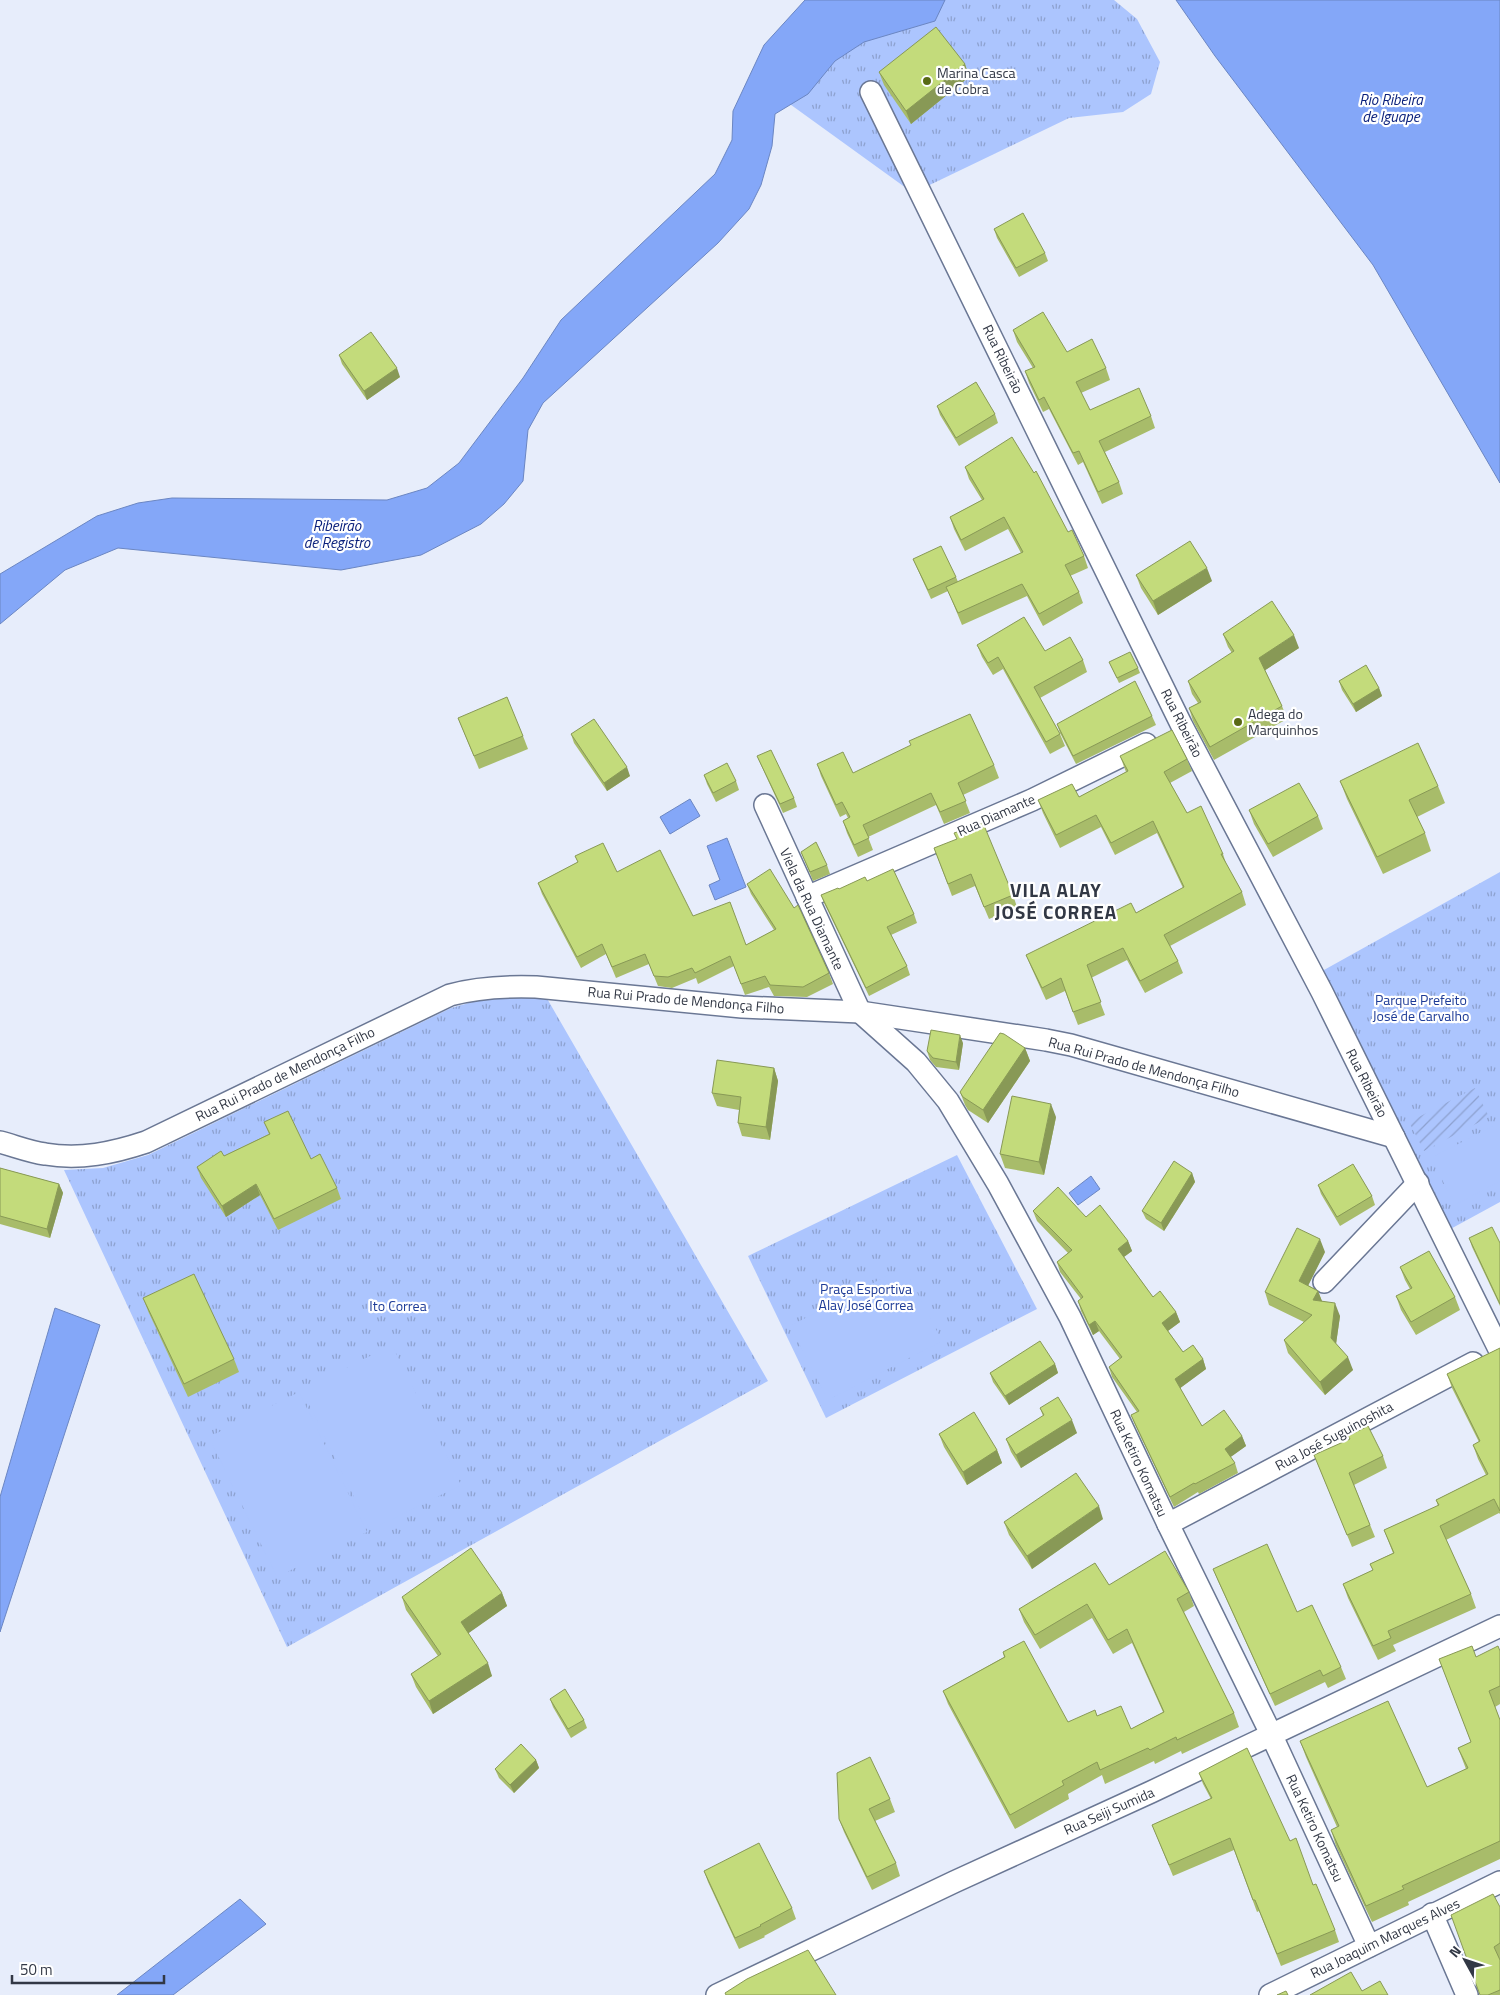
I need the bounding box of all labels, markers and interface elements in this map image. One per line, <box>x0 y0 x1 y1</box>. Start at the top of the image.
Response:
place label: Marina Casca de Cobra <box>937 62 1016 99</box>
marker: Marina Casca de Cobra <box>921 75 933 87</box>
water label: Rio Ribeira de Iguape <box>1359 88 1424 128</box>
street label: Rua Ribeirão <box>978 321 1029 397</box>
water label: Ribeirão de Registro <box>304 514 371 554</box>
street label: Rua Ribeirão <box>1156 685 1209 761</box>
place label: Adega do Marquinhos <box>1248 703 1318 740</box>
marker: Adega do Marquinhos <box>1232 716 1244 728</box>
street label: Rua Diamante <box>953 788 1038 841</box>
street label: Viela da Rua Diamante <box>775 844 850 973</box>
district label: VILA ALAY JOSÉ CORREA <box>995 875 1117 926</box>
street label: Rua Rui Prado de Mendonça Filho <box>587 980 785 1019</box>
park label: Parque Prefeito José de Carvalho <box>1373 989 1469 1026</box>
street label: Rua Rui Prado de Mendonça Filho <box>192 1021 378 1126</box>
street label: Rua Rui Prado de Mendonça Filho <box>1046 1031 1242 1102</box>
street label: Rua Ribeirão <box>1341 1045 1394 1121</box>
park label: Praça Esportiva Alay José Correa <box>819 1278 913 1315</box>
park label: Ito Correa <box>369 1295 427 1316</box>
street label: Rua José Suguinoshita <box>1271 1396 1396 1476</box>
street label: Rua Ketiro Komatsu <box>1105 1405 1174 1520</box>
street label: Rua Ketiro Komatsu <box>1281 1770 1350 1885</box>
street label: Rua Seiji Sumida <box>1060 1781 1157 1840</box>
street label: Rua Joaquim Marques Alves <box>1307 1892 1463 1983</box>
north arrow <box>1440 1935 1490 1985</box>
text: N <box>1443 1941 1466 1962</box>
scale bar <box>12 1952 165 1984</box>
text: 50 m <box>20 1958 53 1981</box>

